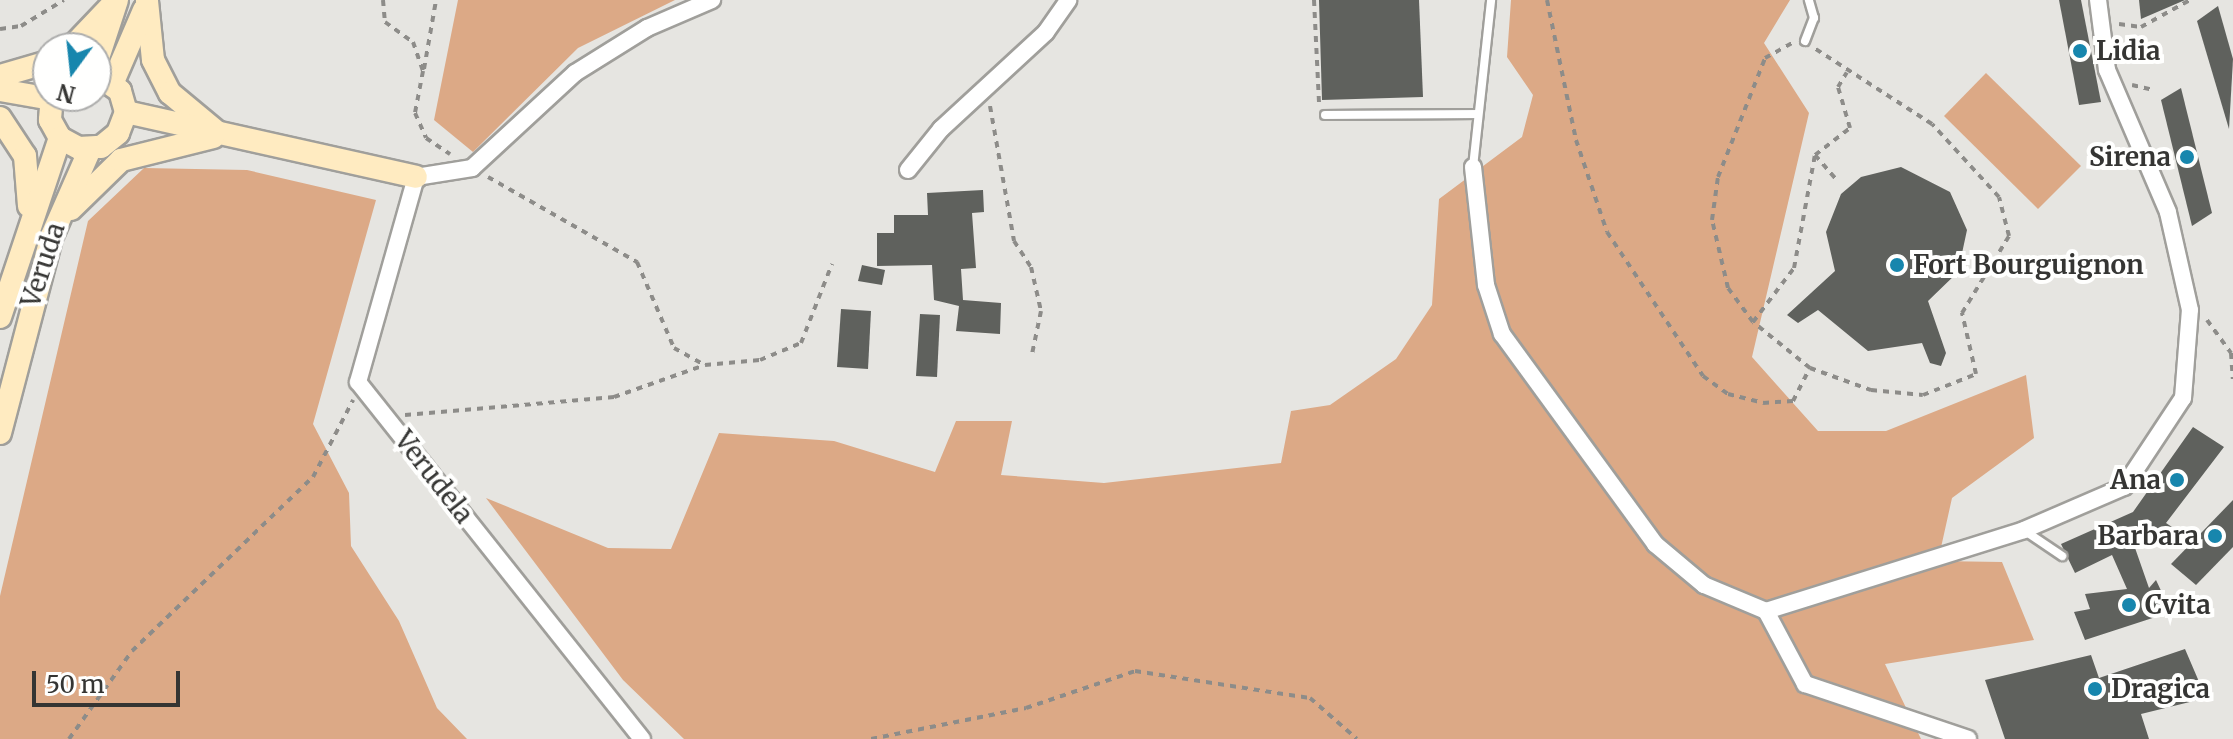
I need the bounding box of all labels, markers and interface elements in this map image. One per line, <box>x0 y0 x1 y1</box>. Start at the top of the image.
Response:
north arrow <box>32 32 112 112</box>
place label: Lidia <box>2096 35 2161 67</box>
marker: Lidia <box>2071 42 2089 60</box>
text: N <box>54 77 78 109</box>
place label: Sirena <box>2089 141 2171 173</box>
marker: Sirena <box>2178 148 2196 166</box>
street label: Veruda <box>15 219 71 311</box>
place label: Fort Bourguignon <box>1913 249 2144 281</box>
marker: Fort Bourguignon <box>1888 256 1906 274</box>
street label: Verudela <box>388 425 480 529</box>
place label: Ana <box>2110 464 2161 496</box>
marker: Ana <box>2168 471 2186 489</box>
place label: Barbara <box>2097 520 2199 552</box>
marker: Barbara <box>2206 527 2224 545</box>
place label: Cvita <box>2145 589 2211 621</box>
marker: Cvita <box>2120 596 2138 614</box>
scale bar <box>36 655 184 705</box>
text: 50 m <box>46 669 105 700</box>
place label: Dragica <box>2111 673 2210 705</box>
marker: Dragica <box>2086 680 2104 698</box>

